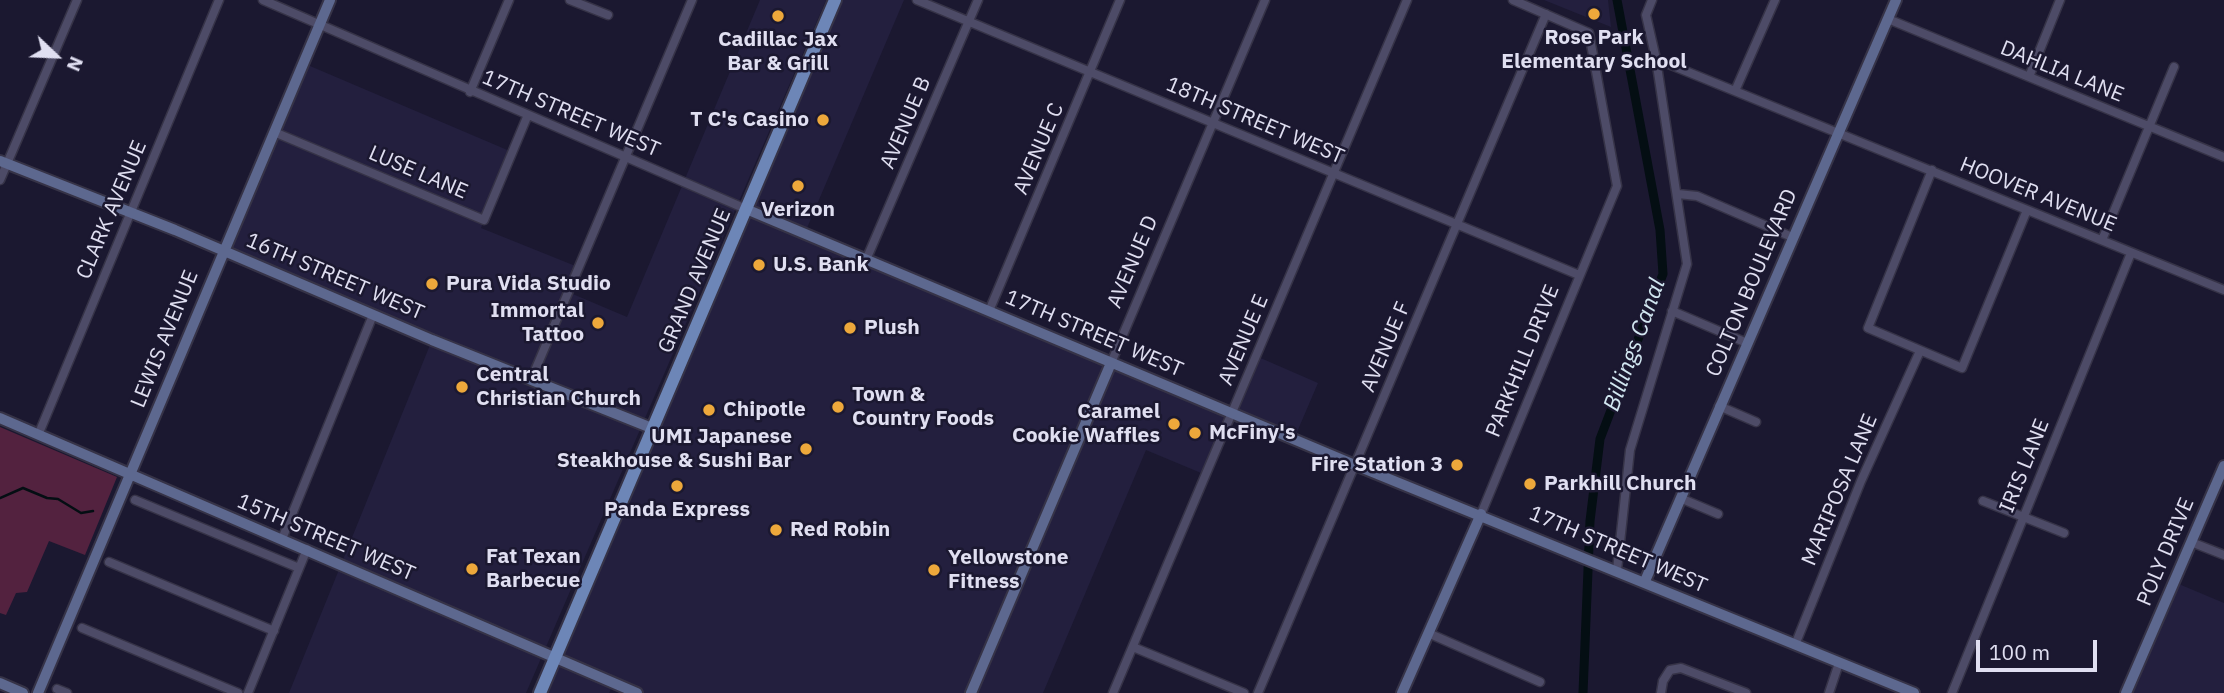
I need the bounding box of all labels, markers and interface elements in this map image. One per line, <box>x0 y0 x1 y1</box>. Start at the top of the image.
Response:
marker: Rose Park Elementary School <box>1586 6 1602 22</box>
marker: Cadillac Jax Bar & Grill <box>770 8 786 24</box>
north arrow <box>21 21 91 91</box>
place label: Rose Park Elementary School <box>1501 25 1687 75</box>
place label: Cadillac Jax Bar & Grill <box>718 27 838 77</box>
street label: DAHLIA LANE <box>1997 36 2127 108</box>
text: N <box>62 53 89 75</box>
street label: 17TH STREET WEST <box>478 65 664 163</box>
street label: 18TH STREET WEST <box>1162 72 1348 170</box>
street label: AVENUE B <box>875 73 937 173</box>
street label: AVENUE C <box>1008 99 1070 199</box>
place label: T C's Casino <box>690 107 809 133</box>
marker: T C's Casino <box>815 112 831 128</box>
street label: CLARK AVENUE <box>71 137 153 283</box>
street label: LUSE LANE <box>365 141 471 205</box>
street label: HOOVER AVENUE <box>1956 152 2120 238</box>
marker: Verizon <box>790 178 806 194</box>
street label: COLTON BOULEVARD <box>1701 185 1803 381</box>
place label: Verizon <box>761 197 835 223</box>
street label: GRAND AVENUE <box>653 205 737 357</box>
street label: AVENUE D <box>1102 212 1164 312</box>
street label: 16TH STREET WEST <box>242 228 428 326</box>
place label: U.S. Bank <box>773 252 869 278</box>
marker: U.S. Bank <box>751 257 767 273</box>
street label: LEWIS AVENUE <box>126 267 204 411</box>
place label: Pura Vida Studio <box>446 271 611 297</box>
water label: Billings Canal <box>1598 275 1672 415</box>
marker: Pura Vida Studio <box>424 276 440 292</box>
street label: PARKHILL DRIVE <box>1481 281 1565 441</box>
street label: 17TH STREET WEST <box>1001 285 1187 383</box>
street label: AVENUE E <box>1214 291 1274 389</box>
place label: Immortal Tattoo <box>491 298 584 348</box>
street label: AVENUE F <box>1356 298 1416 396</box>
marker: Immortal Tattoo <box>590 315 606 331</box>
place label: Plush <box>864 315 920 341</box>
marker: Plush <box>842 320 858 336</box>
place label: Central Christian Church <box>476 362 641 412</box>
marker: Central Christian Church <box>454 379 470 395</box>
place label: Town & Country Foods <box>852 382 994 432</box>
place label: Chipotle <box>723 397 806 423</box>
marker: Town & Country Foods <box>830 399 846 415</box>
place label: Caramel Cookie Waffles <box>1012 399 1160 449</box>
marker: Chipotle <box>701 402 717 418</box>
street label: MARIPOSA LANE <box>1797 410 1883 570</box>
street label: IRIS LANE <box>1995 415 2055 517</box>
marker: Caramel Cookie Waffles <box>1166 416 1182 432</box>
place label: McFiny's <box>1209 420 1296 446</box>
place label: UMI Japanese Steakhouse & Sushi Bar <box>557 424 792 474</box>
marker: McFiny's <box>1187 425 1203 441</box>
marker: UMI Japanese Steakhouse & Sushi Bar <box>798 441 814 457</box>
place label: Fire Station 3 <box>1311 452 1443 478</box>
marker: Fire Station 3 <box>1449 457 1465 473</box>
place label: Parkhill Church <box>1544 471 1697 497</box>
marker: Parkhill Church <box>1522 476 1538 492</box>
marker: Panda Express <box>669 478 685 494</box>
street label: 15TH STREET WEST <box>233 489 419 587</box>
street label: POLY DRIVE <box>2132 494 2200 610</box>
place label: Panda Express <box>604 497 750 523</box>
street label: 17TH STREET WEST <box>1525 501 1711 599</box>
place label: Red Robin <box>790 517 890 543</box>
marker: Red Robin <box>768 522 784 538</box>
place label: Fat Texan Barbecue <box>486 544 581 594</box>
place label: Yellowstone Fitness <box>948 545 1068 595</box>
marker: Fat Texan Barbecue <box>464 561 480 577</box>
marker: Yellowstone Fitness <box>926 562 942 578</box>
scale bar <box>1979 626 2100 670</box>
text: 100 m <box>1989 638 2050 666</box>

